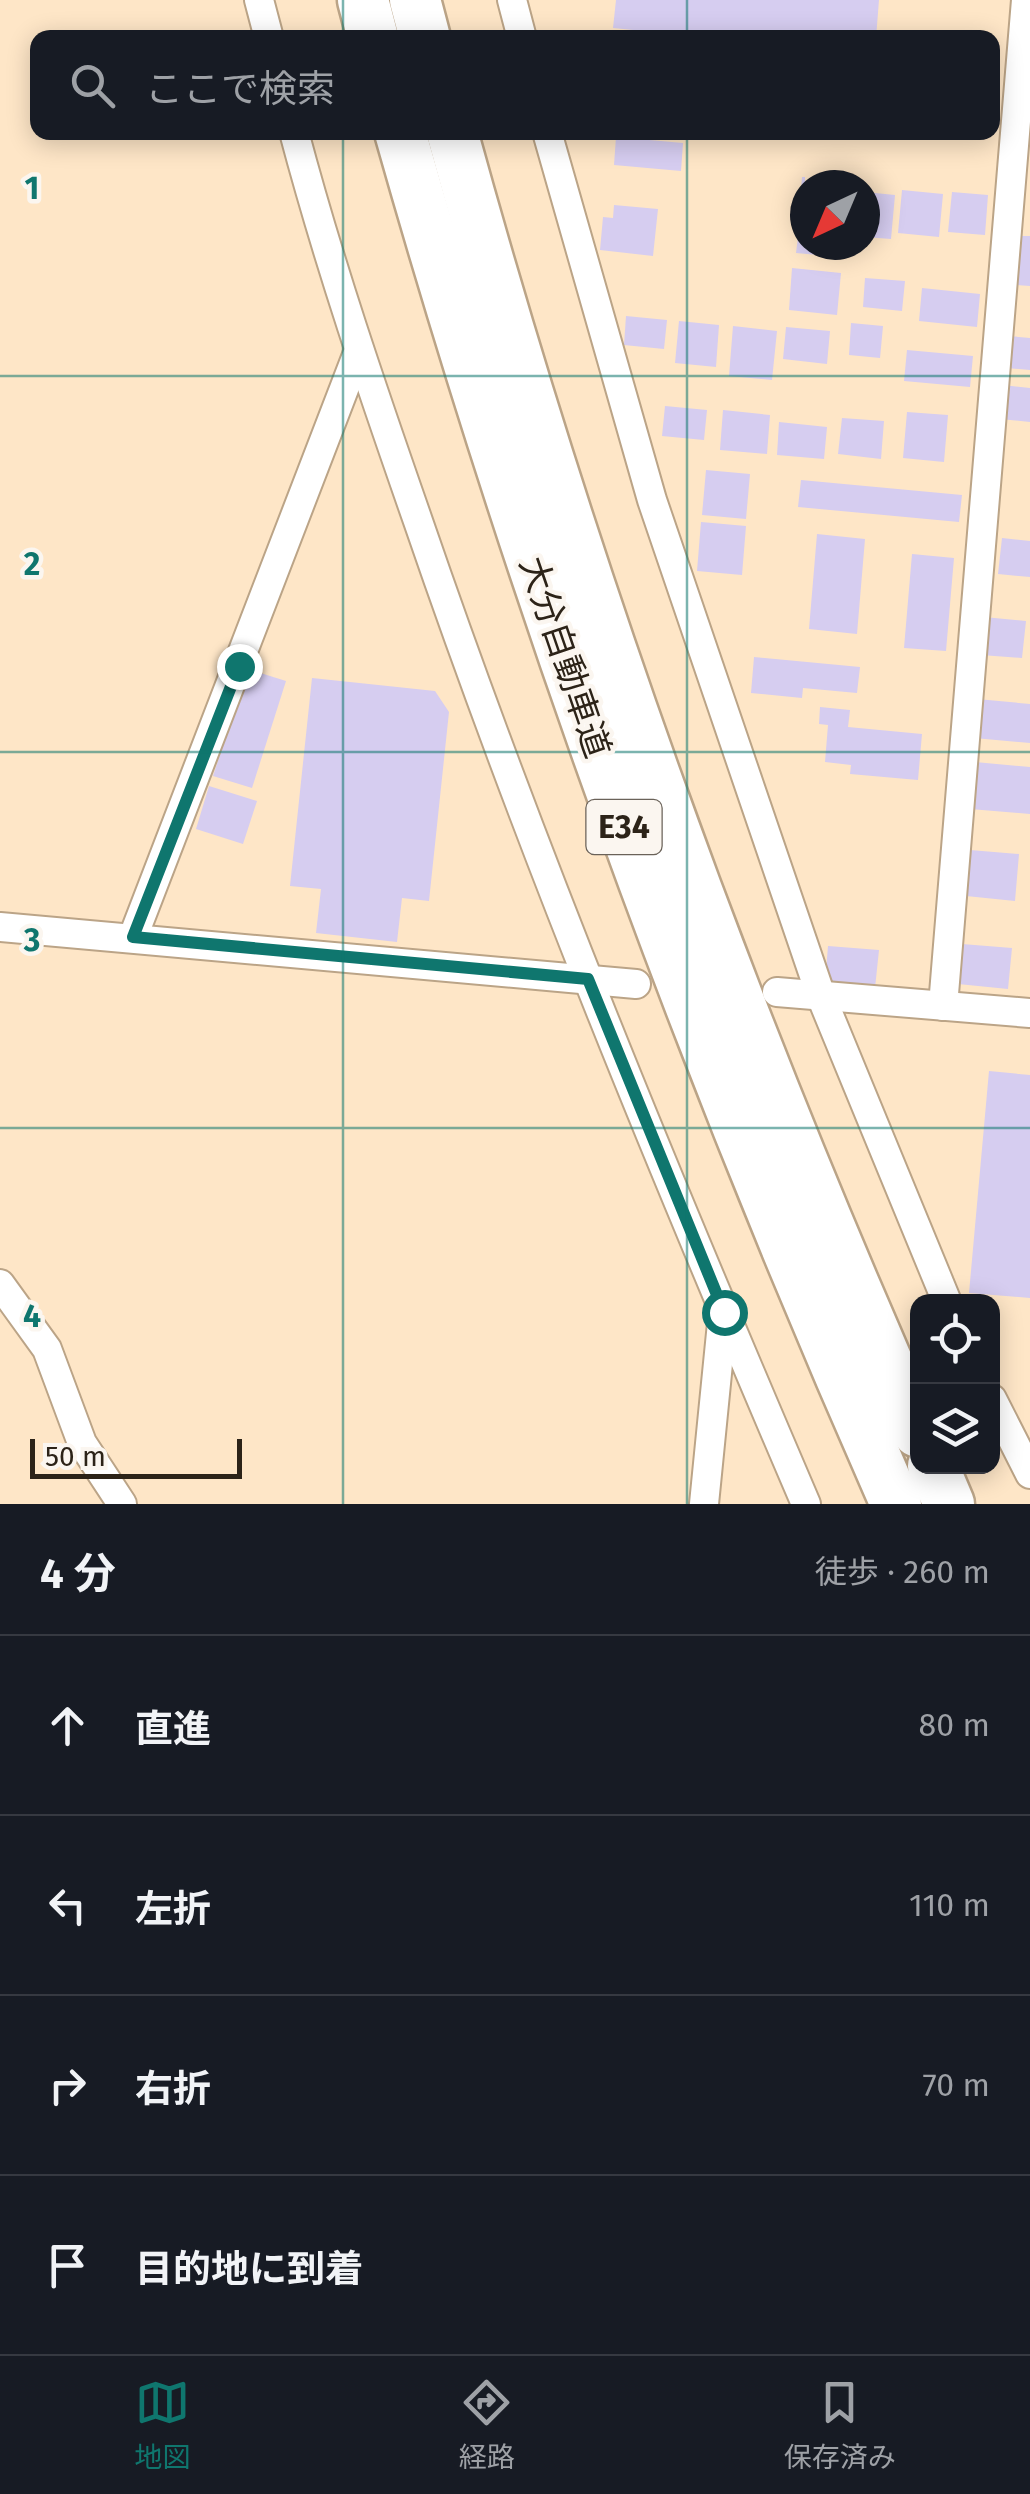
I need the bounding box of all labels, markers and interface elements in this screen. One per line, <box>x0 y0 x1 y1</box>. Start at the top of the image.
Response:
search box <box>30 30 1000 140</box>
icon: search <box>65 58 120 113</box>
text: ここで検索 <box>145 66 335 112</box>
text: 1 <box>25 169 39 207</box>
north arrow <box>790 170 880 260</box>
text: 2 <box>24 545 40 583</box>
street label: 大分自動車道 <box>511 551 619 763</box>
route end <box>217 644 263 690</box>
road number: E34 <box>586 800 662 854</box>
text: 3 <box>23 921 40 959</box>
route start <box>702 1290 748 1336</box>
map controls <box>910 1294 1000 1474</box>
button: locate <box>910 1294 1000 1384</box>
text: 4 <box>23 1297 41 1335</box>
button: layers <box>910 1384 1000 1474</box>
scale bar <box>30 1434 242 1478</box>
text: 50 m <box>45 1440 106 1473</box>
text: 4 分 <box>40 1549 116 1599</box>
text: 徒歩 · 260 m <box>815 1553 990 1591</box>
icon: ahead <box>40 1698 95 1753</box>
text: 直進 <box>135 1706 211 1752</box>
text: 80 m <box>919 1706 990 1744</box>
icon: left <box>40 1878 95 1933</box>
text: 左折 <box>135 1886 211 1932</box>
text: 110 m <box>909 1886 990 1924</box>
icon: right <box>40 2058 95 2113</box>
text: 右折 <box>135 2066 211 2112</box>
text: 70 m <box>922 2066 990 2104</box>
icon: arrive <box>40 2238 95 2293</box>
text: 目的地に到着 <box>135 2246 363 2292</box>
tab: 地図 <box>134 2375 190 2475</box>
tab: 経路 <box>459 2375 515 2475</box>
tab: 保存済み <box>784 2375 896 2475</box>

